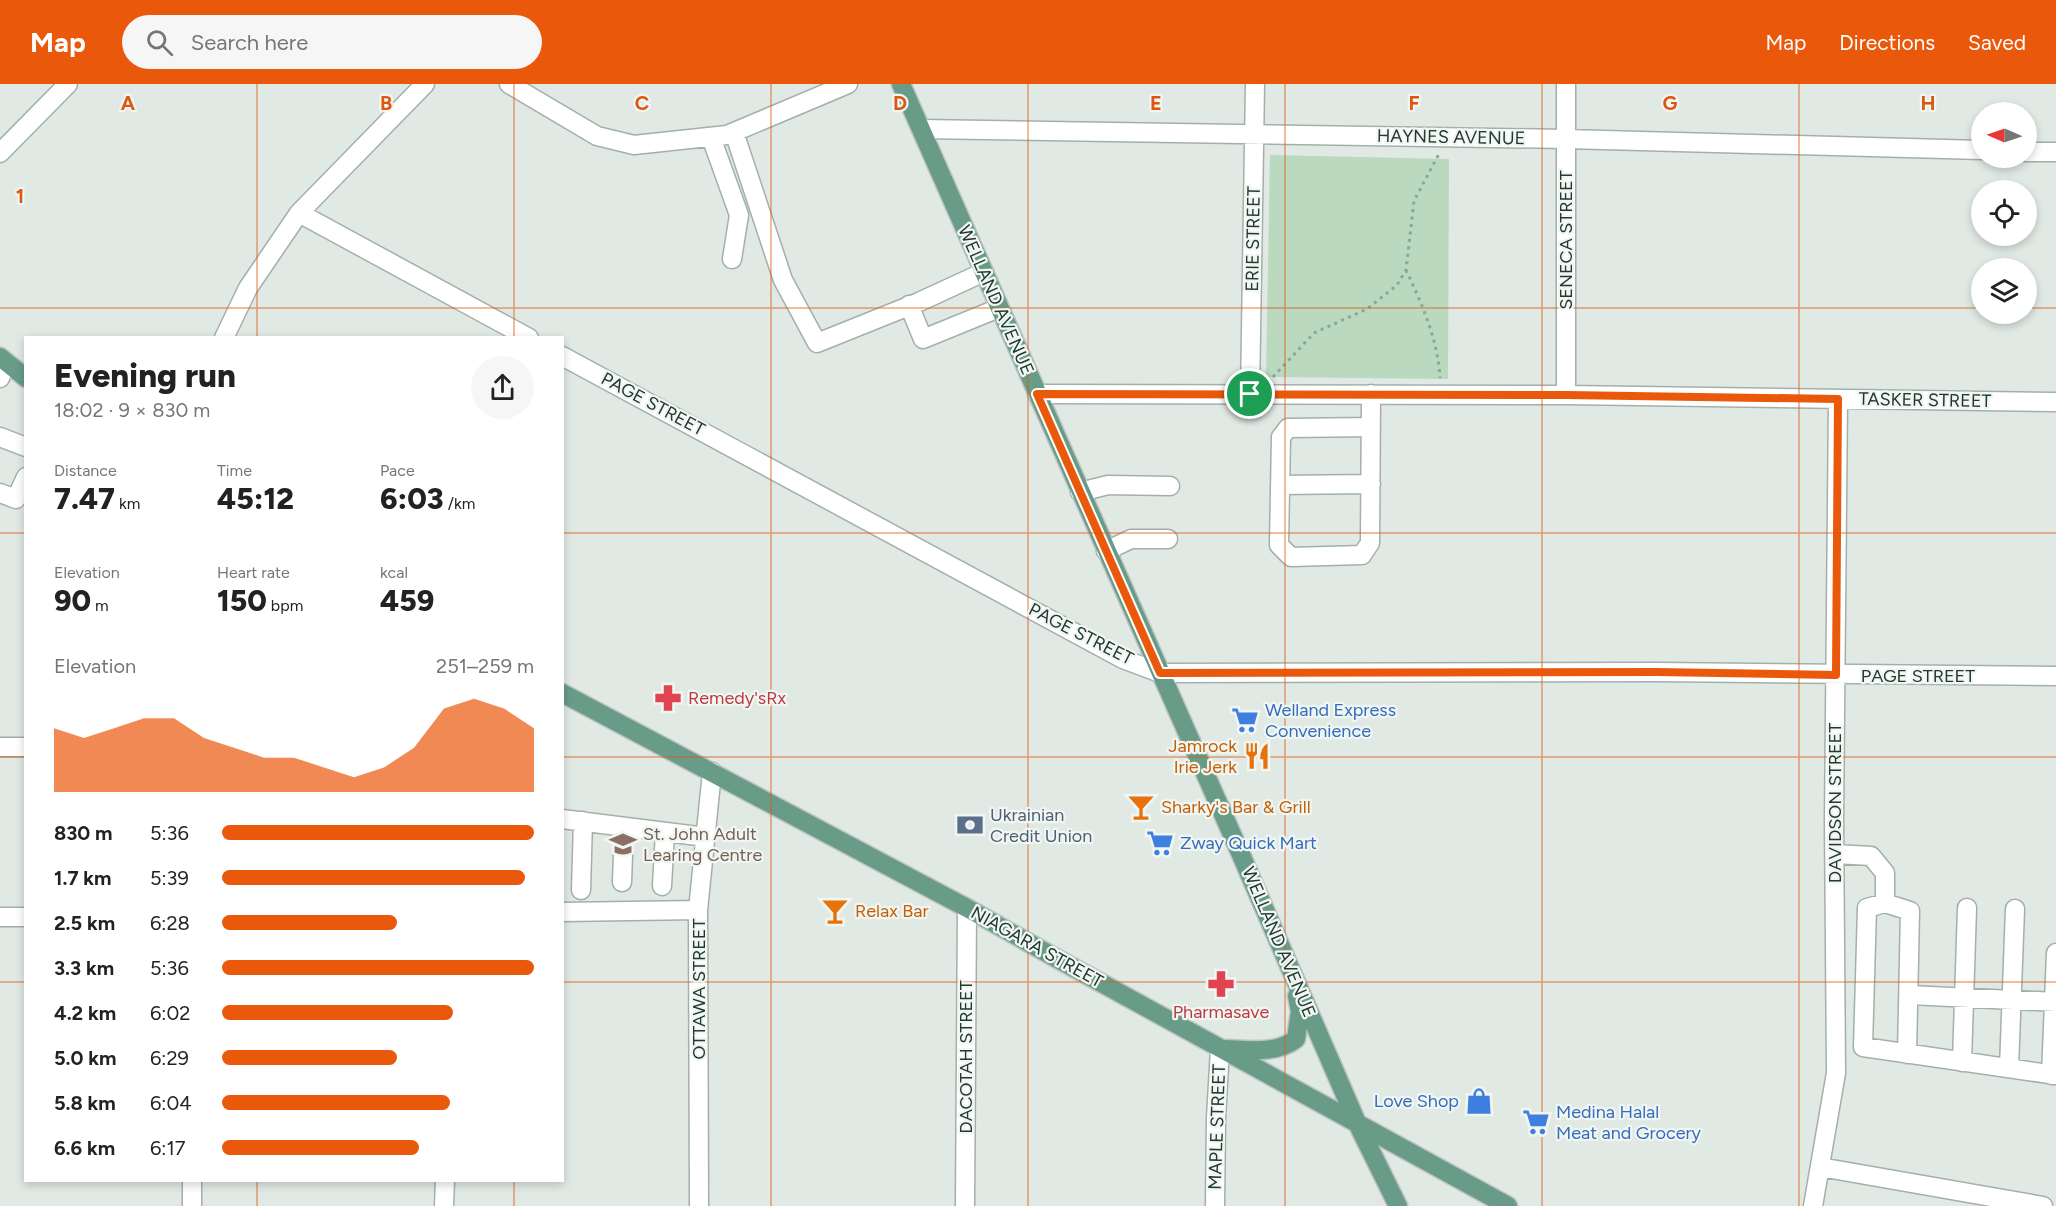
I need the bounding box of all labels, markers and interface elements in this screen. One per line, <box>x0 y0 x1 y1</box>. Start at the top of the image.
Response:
search box <box>122 15 542 69</box>
text: Map <box>30 25 86 59</box>
icon: search <box>143 26 176 59</box>
text: Search here <box>191 29 308 56</box>
text: Map <box>1765 30 1806 55</box>
text: Directions <box>1839 30 1935 55</box>
text: Saved <box>1968 30 2026 55</box>
text: A <box>121 91 136 115</box>
text: B <box>380 91 392 115</box>
text: C <box>635 91 649 115</box>
text: D <box>893 91 907 115</box>
text: E <box>1150 91 1162 115</box>
text: F <box>1408 91 1420 115</box>
text: G <box>1663 91 1678 115</box>
text: H <box>1921 91 1936 115</box>
north arrow <box>1971 102 2037 168</box>
map controls <box>1971 102 2037 324</box>
street label: HAYNES AVENUE <box>1377 125 1525 149</box>
street label: SENECA STREET <box>1555 170 1577 310</box>
button: locate <box>1971 180 2037 246</box>
text: 1 <box>16 184 24 208</box>
street label: ERIE STREET <box>1241 186 1265 292</box>
street label: WELLAND AVENUE <box>953 222 1039 378</box>
button: layers <box>1971 258 2037 324</box>
text: Evening run <box>54 356 236 395</box>
button: share <box>471 356 534 419</box>
street label: PAGE STREET <box>597 367 709 441</box>
pin <box>1224 368 1275 419</box>
icon: arrive <box>1233 377 1266 410</box>
street label: TASKER STREET <box>1858 388 1992 412</box>
text: 18:02 · 9 × 830 m <box>54 398 210 422</box>
text: Distance <box>54 461 117 480</box>
text: Time <box>217 461 252 480</box>
text: Pace <box>380 461 415 480</box>
text: 7.47 <box>54 480 115 517</box>
text: 45:12 <box>217 480 294 517</box>
text: 6:03 <box>380 480 444 517</box>
text: km <box>115 494 140 513</box>
text: /km <box>444 494 475 513</box>
text: Elevation <box>54 563 120 582</box>
text: Heart rate <box>217 563 290 582</box>
text: kcal <box>380 563 408 582</box>
text: 90 <box>54 582 91 619</box>
text: 150 <box>217 582 267 619</box>
text: 459 <box>380 582 434 619</box>
text: m <box>91 596 109 615</box>
text: bpm <box>267 596 303 615</box>
street label: PAGE STREET <box>1025 598 1137 670</box>
text: Elevation <box>54 654 136 678</box>
text: 251–259 m <box>436 654 534 678</box>
street label: PAGE STREET <box>1861 665 1975 687</box>
pharmacy icon: Remedy'sRx <box>653 683 683 713</box>
place label: Remedy'sRx <box>688 687 787 709</box>
place label: Welland Express Convenience <box>1265 699 1396 742</box>
supermarket icon: Welland Express Convenience <box>1230 705 1260 735</box>
street label: DAVIDSON STREET <box>1824 723 1846 883</box>
place label: Jamrock Irie Jerk <box>1168 735 1237 778</box>
restaurant icon: Jamrock Irie Jerk <box>1242 741 1272 771</box>
bar icon: Sharky's Bar & Grill <box>1126 792 1156 822</box>
place label: Sharky's Bar & Grill <box>1161 796 1311 818</box>
place label: Ukrainian Credit Union <box>990 804 1092 847</box>
bank icon: Ukrainian Credit Union <box>955 810 985 840</box>
text: 830 m <box>54 821 113 845</box>
text: 5:36 <box>150 821 189 845</box>
place label: St. John Adult Learing Centre <box>643 823 762 866</box>
supermarket icon: Zway Quick Mart <box>1145 828 1175 858</box>
school or university icon: St. John Adult Learing Centre <box>608 829 638 859</box>
place label: Zway Quick Mart <box>1180 832 1317 854</box>
street label: WELLAND AVENUE <box>1237 863 1321 1021</box>
text: 1.7 km <box>54 866 111 890</box>
text: 5:39 <box>150 866 189 890</box>
bar icon: Relax Bar <box>820 896 850 926</box>
place label: Relax Bar <box>855 900 929 922</box>
street label: NIAGARA STREET <box>967 902 1107 992</box>
text: 2.5 km <box>54 911 115 935</box>
text: 6:28 <box>150 911 190 935</box>
street label: OTTAWA STREET <box>688 919 710 1059</box>
text: 3.3 km <box>54 956 114 980</box>
text: 5:36 <box>150 956 189 980</box>
pharmacy icon: Pharmasave <box>1206 969 1236 999</box>
street label: DACOTAH STREET <box>955 980 977 1134</box>
text: 4.2 km <box>54 1001 116 1025</box>
text: 6:02 <box>150 1001 190 1025</box>
place label: Pharmasave <box>1173 1001 1269 1023</box>
text: 5.0 km <box>54 1046 117 1070</box>
text: 6:29 <box>150 1046 189 1070</box>
street label: MAPLE STREET <box>1204 1064 1230 1190</box>
shop icon: Love Shop <box>1464 1086 1494 1116</box>
place label: Love Shop <box>1374 1090 1459 1112</box>
text: 5.8 km <box>54 1091 116 1115</box>
text: 6:04 <box>150 1091 192 1115</box>
place label: Medina Halal Meat and Grocery <box>1556 1101 1702 1144</box>
supermarket icon: Medina Halal Meat and Grocery <box>1521 1107 1551 1137</box>
text: 6.6 km <box>54 1136 115 1160</box>
text: 6:17 <box>150 1136 185 1160</box>

